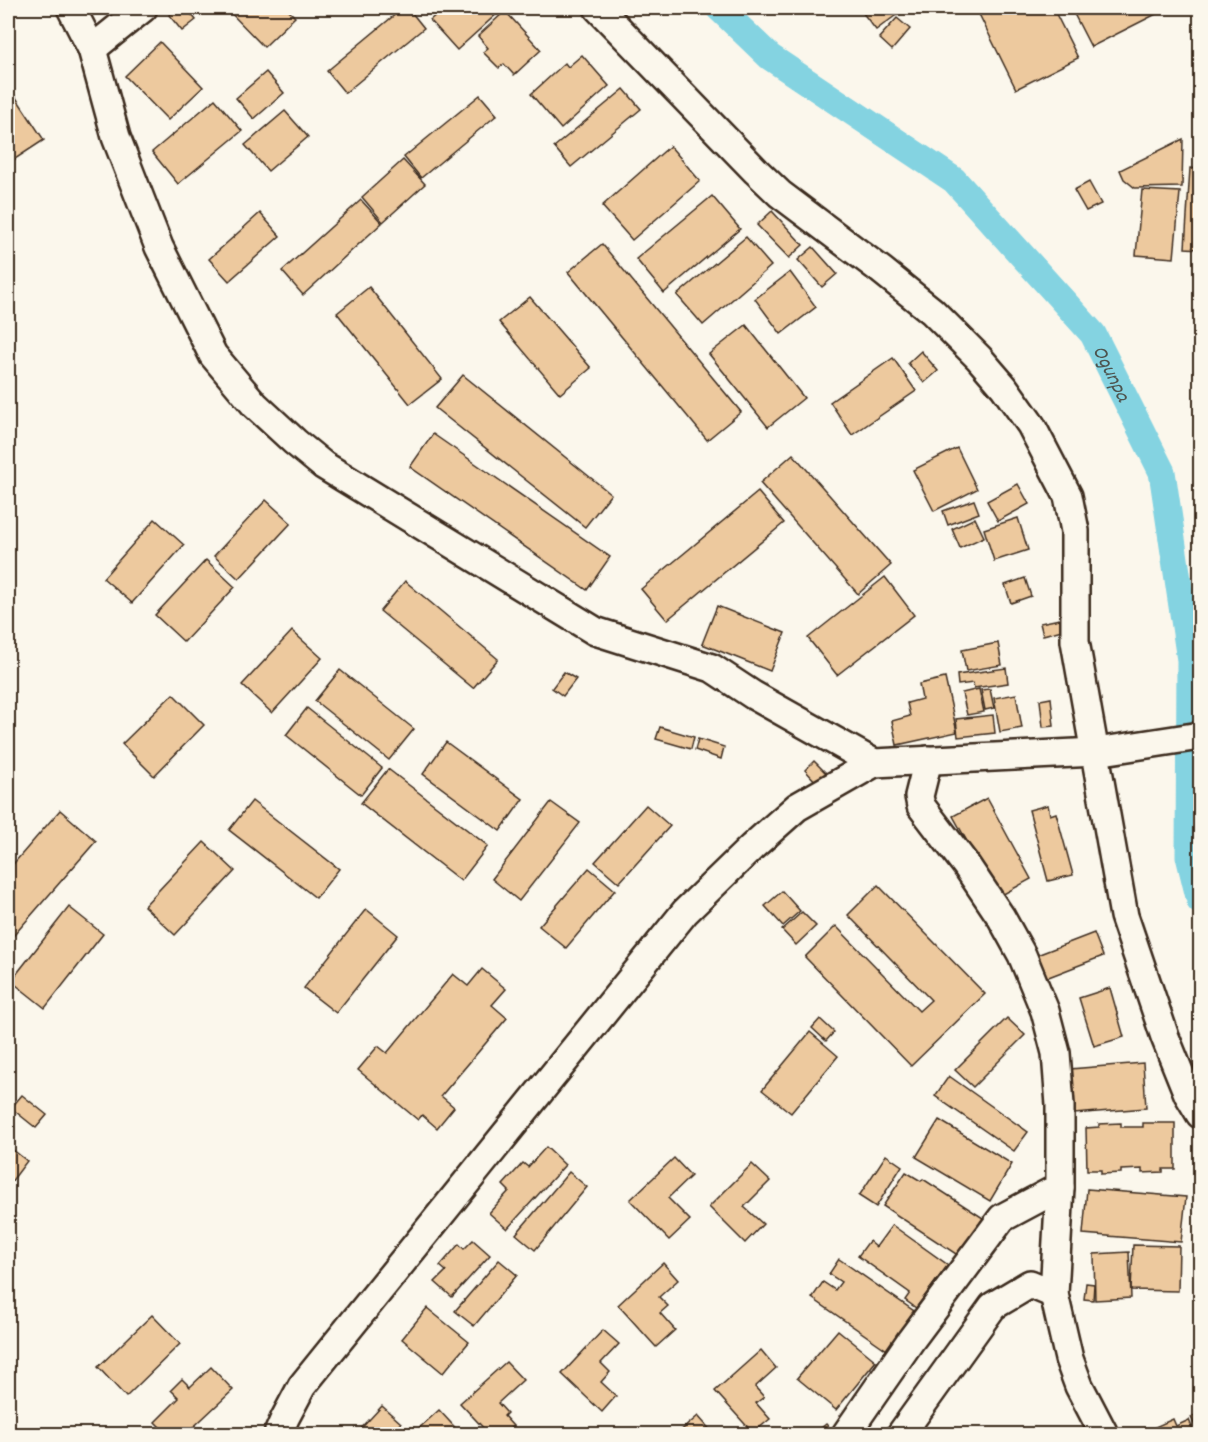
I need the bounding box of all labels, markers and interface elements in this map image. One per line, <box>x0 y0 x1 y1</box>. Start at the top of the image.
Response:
water label: Ogunpa <box>1083 341 1137 409</box>

